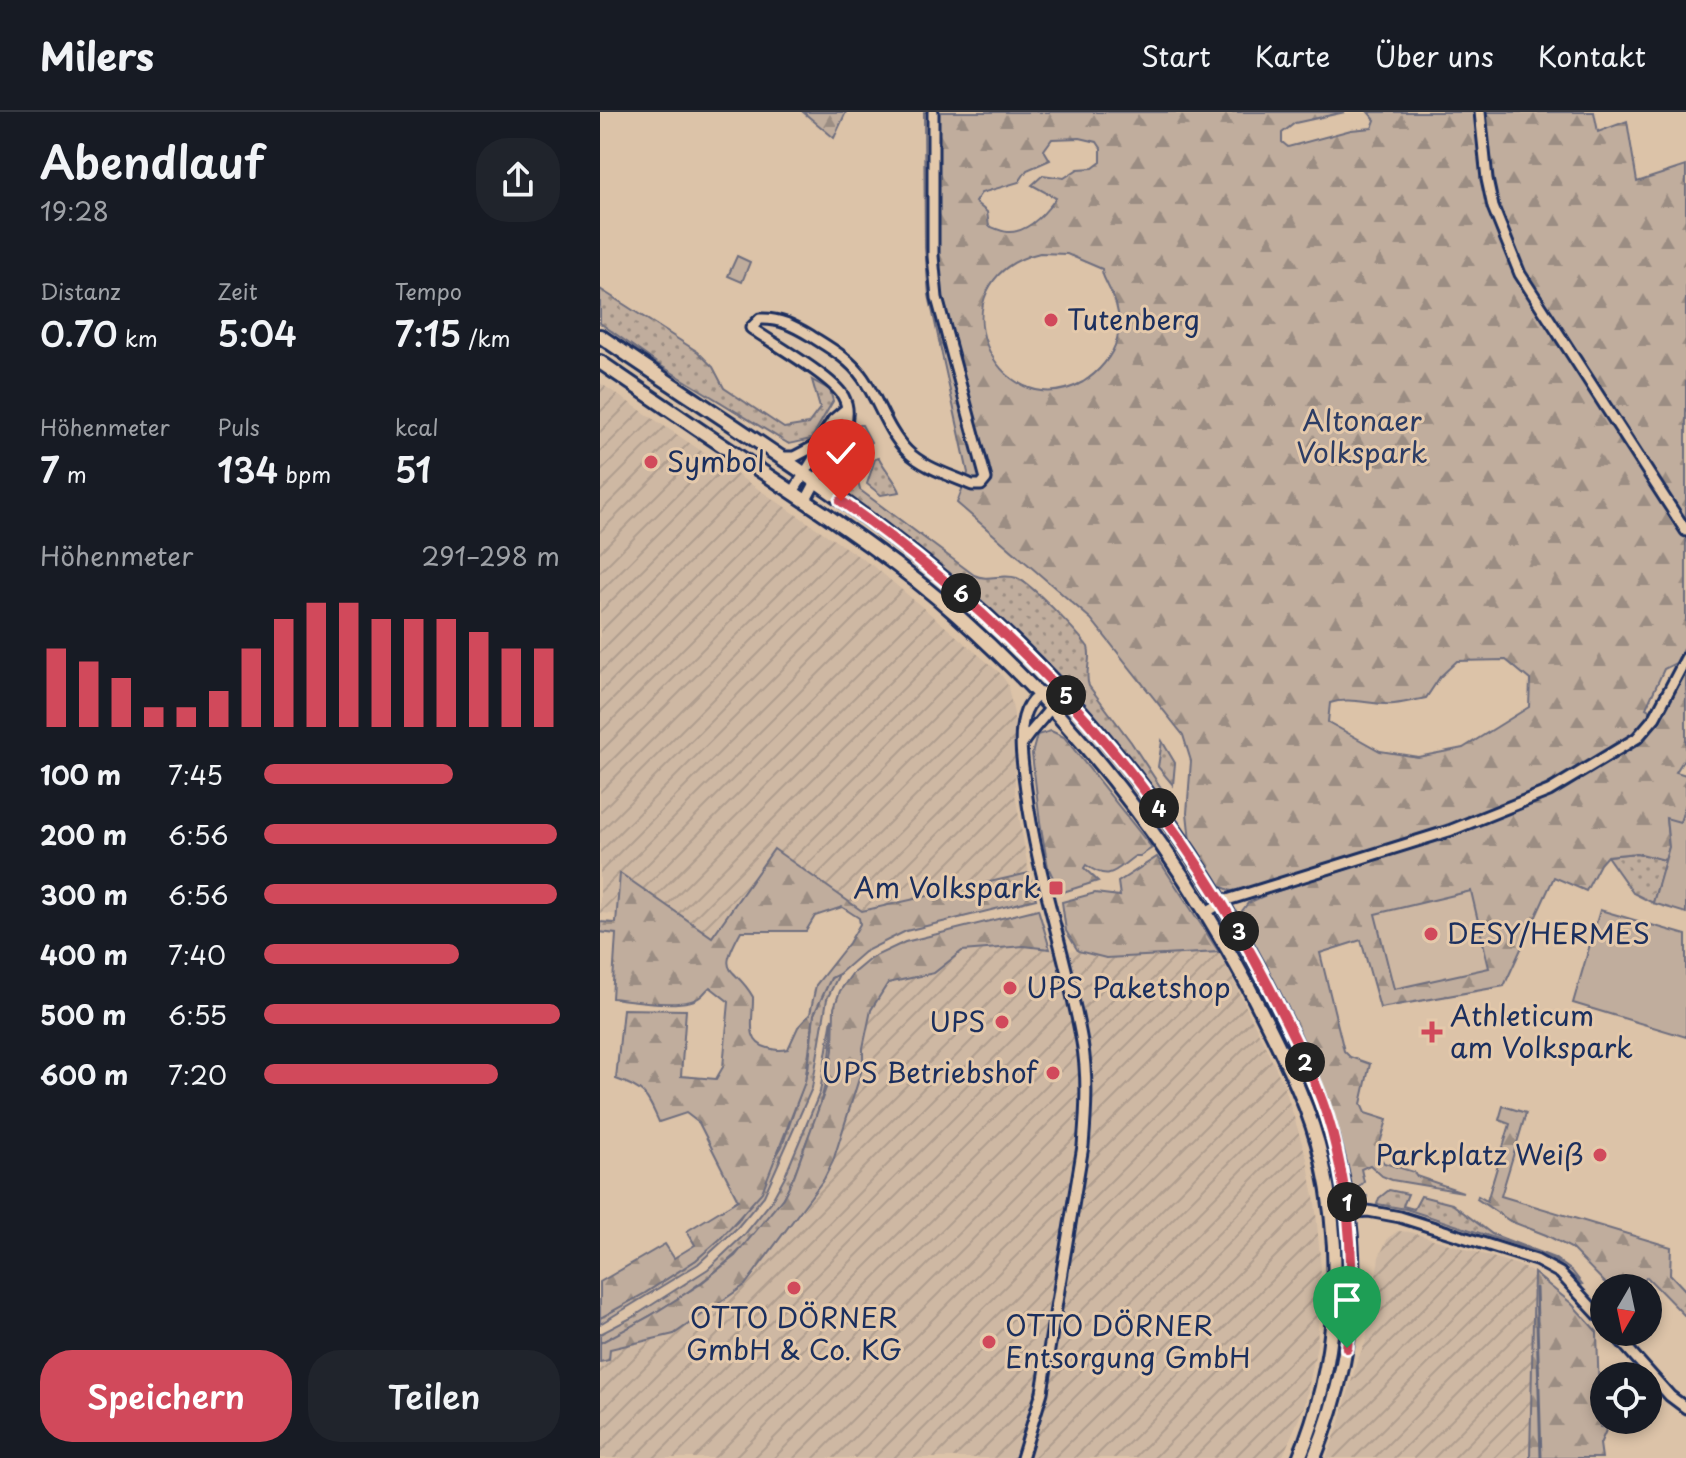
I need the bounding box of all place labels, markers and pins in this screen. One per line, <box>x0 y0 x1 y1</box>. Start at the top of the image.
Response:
place label: Tutenberg <box>1067 297 1200 340</box>
marker: Tutenberg <box>1042 311 1060 329</box>
pin <box>807 419 875 501</box>
place label: Symbol <box>667 439 765 482</box>
marker: Symbol <box>642 453 660 471</box>
pin: 6 <box>941 573 981 613</box>
pin: 5 <box>1046 675 1086 715</box>
pin: 4 <box>1139 788 1179 828</box>
place label: Am Volkspark <box>853 865 1040 908</box>
marker: Am Volkspark <box>1047 879 1065 897</box>
pin: 3 <box>1219 911 1259 951</box>
place label: DESY/HERMES <box>1447 911 1650 954</box>
marker: DESY/HERMES <box>1422 925 1440 943</box>
place label: UPS Paketshop <box>1026 965 1231 1008</box>
marker: UPS Paketshop <box>1001 979 1019 997</box>
place label: Athleticum am Volkspark <box>1450 993 1633 1068</box>
place label: UPS <box>929 999 986 1042</box>
marker: UPS <box>993 1013 1011 1031</box>
marker: Athleticum am Volkspark <box>1421 1021 1443 1043</box>
pin: 2 <box>1285 1042 1325 1082</box>
place label: UPS Betriebshof <box>821 1050 1039 1093</box>
marker: UPS Betriebshof <box>1044 1064 1062 1082</box>
place label: Parkplatz Weiß <box>1375 1132 1584 1175</box>
marker: Parkplatz Weiß <box>1591 1146 1609 1164</box>
pin: 1 <box>1327 1182 1367 1222</box>
pin <box>1313 1266 1381 1348</box>
marker: OTTO DÖRNER GmbH & Co. KG <box>785 1279 803 1297</box>
place label: OTTO DÖRNER GmbH & Co. KG <box>686 1295 902 1370</box>
place label: OTTO DÖRNER Entsorgung GmbH <box>1005 1303 1251 1378</box>
marker: OTTO DÖRNER Entsorgung GmbH <box>980 1333 998 1351</box>

